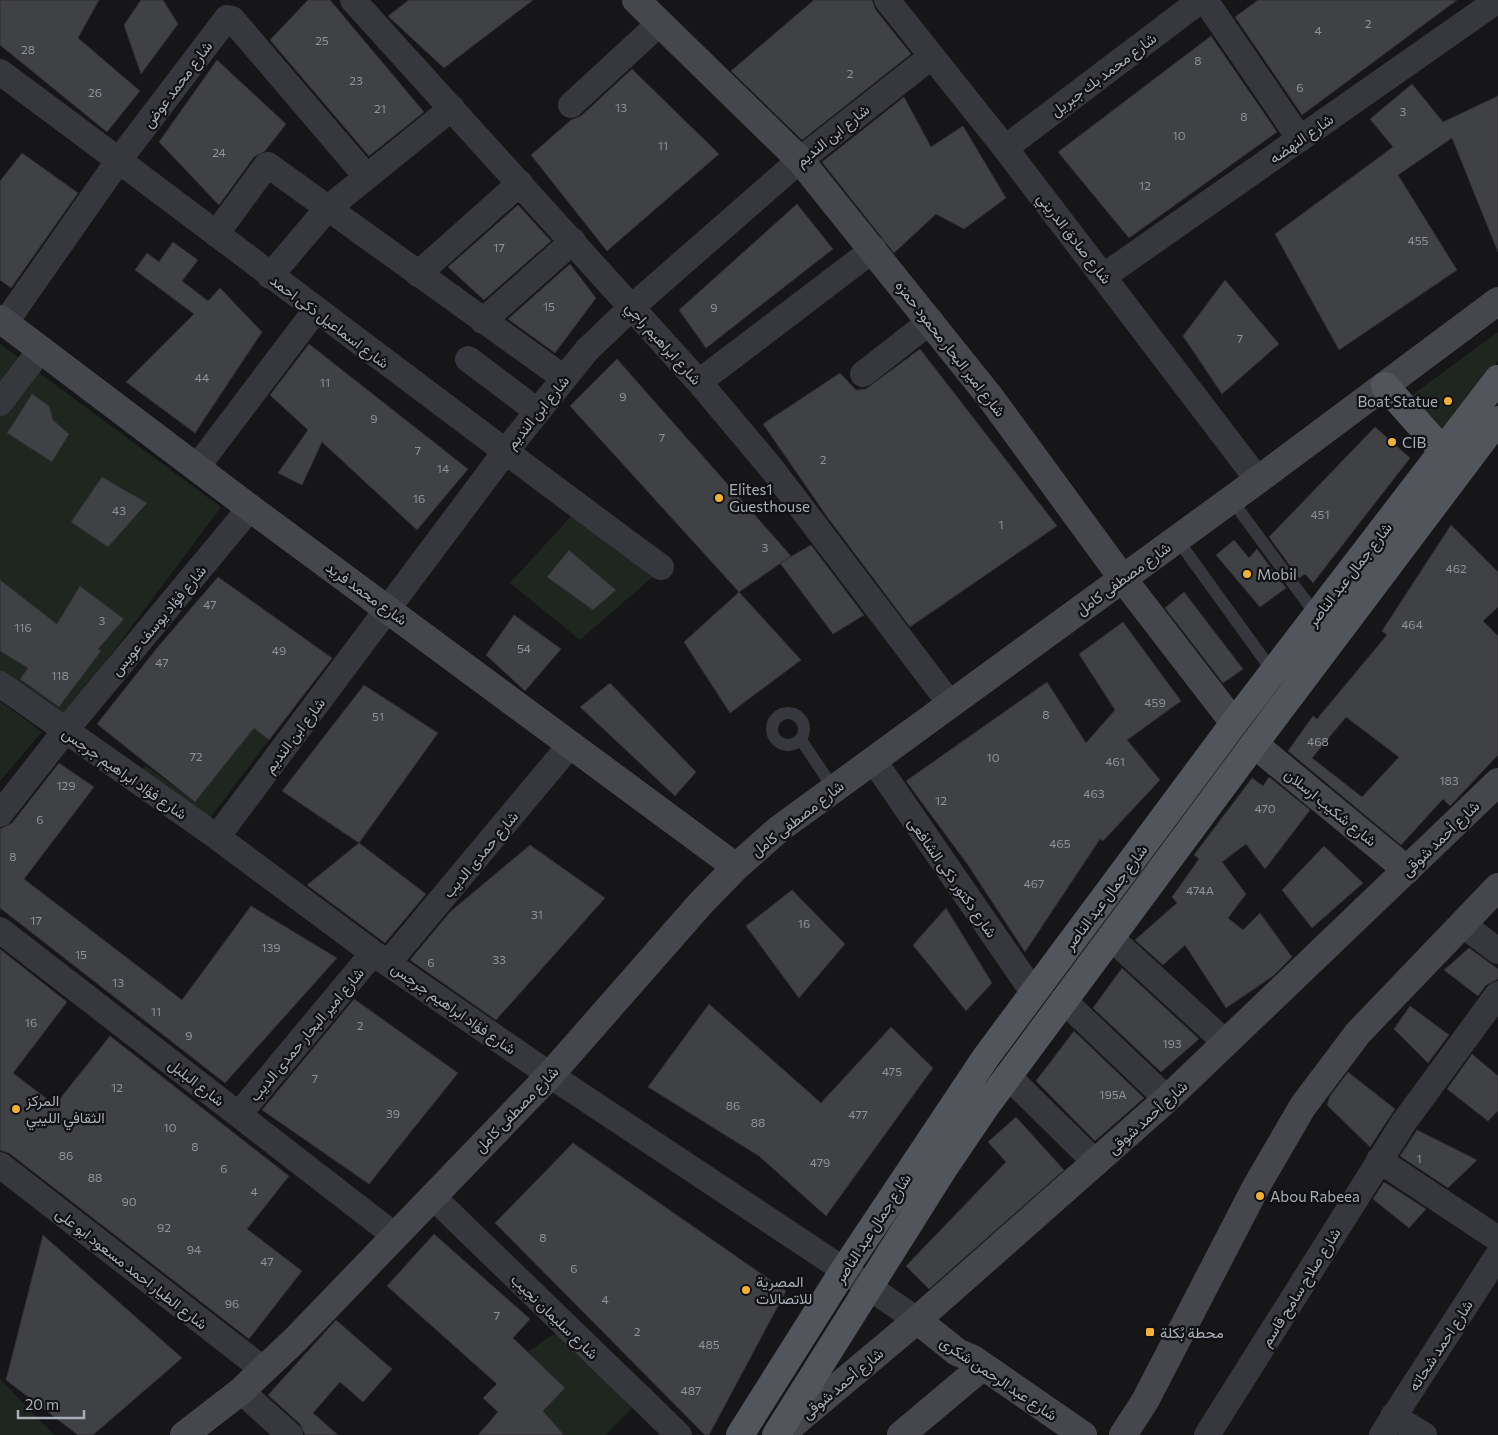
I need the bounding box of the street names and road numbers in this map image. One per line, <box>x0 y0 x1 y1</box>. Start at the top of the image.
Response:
street label: شارع محمد بك جبريل <box>1046 28 1161 122</box>
street label: شارع محمد عوض <box>139 37 218 133</box>
street label: شارع ابن النديم <box>791 100 875 173</box>
street label: شارع النهضه <box>1266 109 1338 169</box>
street label: شارع صادق الدريني <box>1030 189 1116 290</box>
street label: شارع اسماعيل ذكى احمد <box>265 270 393 374</box>
street label: شارع امير البحار محمود حمزه <box>890 276 1010 422</box>
street label: شارع ابراهيم راجي <box>619 298 706 391</box>
street label: شارع ابن النديم <box>502 371 575 454</box>
street label: شارع جمال عبد الناصر <box>1302 518 1398 632</box>
street label: شارع مصطفى كامل <box>1072 537 1176 621</box>
street label: شارع محمد فريد <box>321 558 411 631</box>
street label: شارع فؤاد يوسف عويس <box>107 561 212 681</box>
street label: شارع ابن النديم <box>260 694 331 778</box>
street label: شارع فؤاد ابراهيم جرجس <box>58 723 191 825</box>
street label: شارع شكيب ارسلان <box>1279 764 1381 852</box>
street label: شارع مصطفى كامل <box>747 776 849 862</box>
street label: شارع أحمد شوقى <box>1397 796 1485 882</box>
street label: شارع حمدى الديب <box>439 807 524 903</box>
street label: شارع دكتور ذكى الشافعى <box>902 813 1001 942</box>
street label: شارع جمال عبد الناصر <box>1059 841 1153 956</box>
street label: شارع فؤاد ابراهيم جرجس <box>387 958 520 1060</box>
street label: شارع امير البحار حمدى الديب <box>245 963 370 1106</box>
street label: شارع البلبل <box>164 1055 229 1112</box>
street label: شارع مصطفى كامل <box>470 1062 564 1158</box>
street label: شارع أحمد شوقى <box>1103 1076 1193 1160</box>
street label: شارع جمال عبد الناصر <box>829 1170 917 1289</box>
street label: شارع الطيار احمد مسعود ابو على <box>51 1203 211 1335</box>
street label: شارع صلاح سامح قاسم <box>1256 1224 1346 1351</box>
street label: شارع سليمان نجيب <box>505 1270 603 1365</box>
street label: شارع احمد شحاته <box>1404 1296 1479 1395</box>
street label: شارع عبد الرحمن شكرى <box>935 1332 1061 1426</box>
street label: شارع أحمد شوقى <box>797 1344 889 1425</box>

